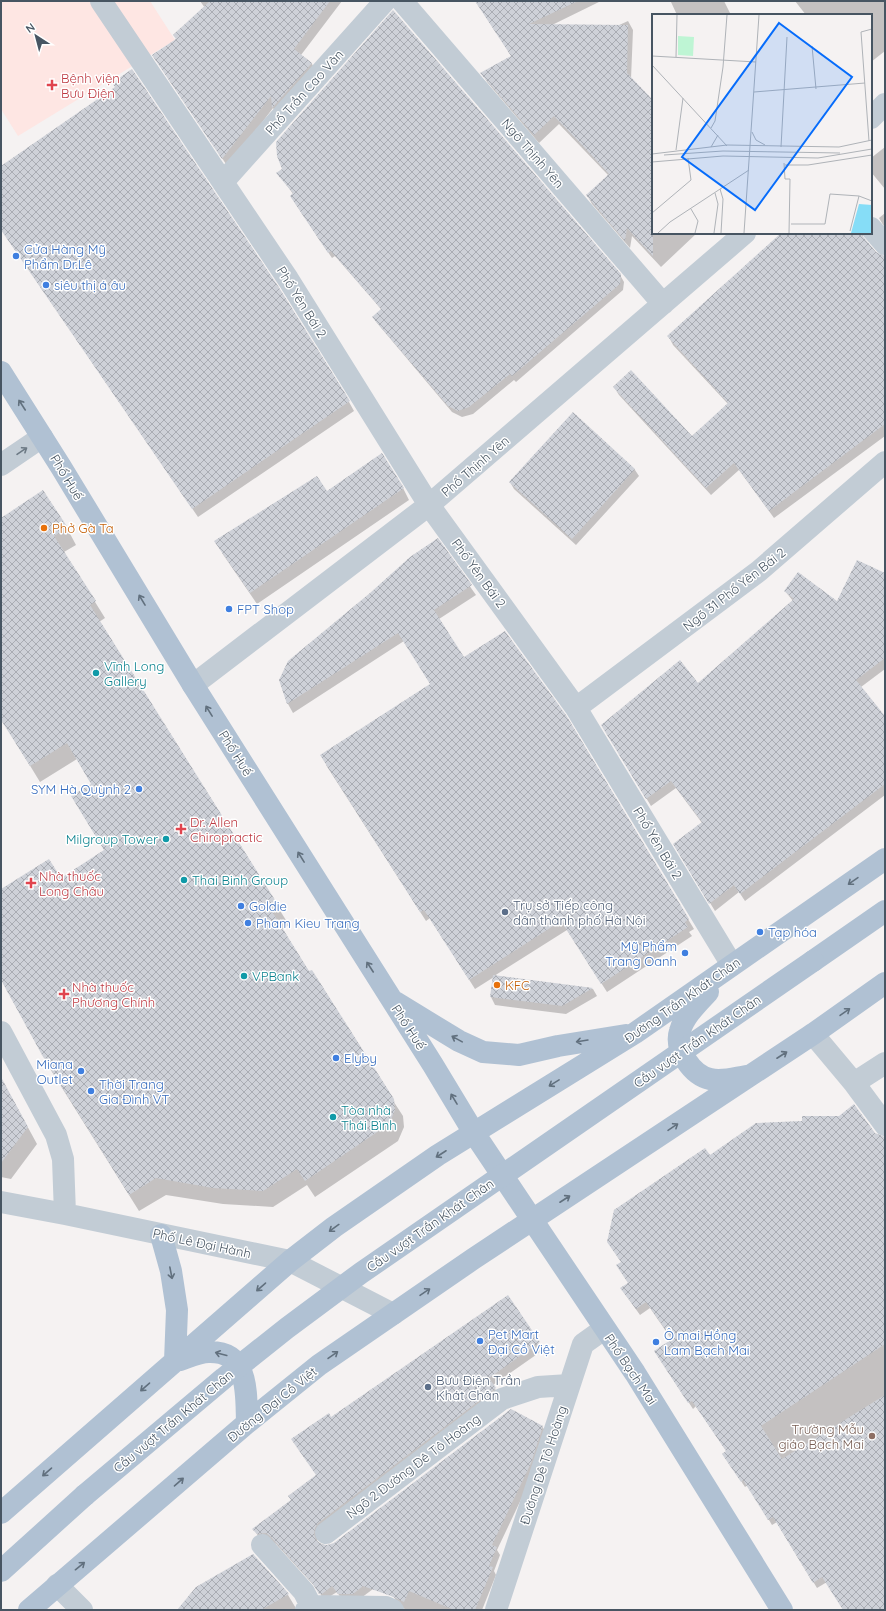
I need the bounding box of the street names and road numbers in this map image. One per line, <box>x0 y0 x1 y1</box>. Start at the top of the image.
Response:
street label: Phố Trần Cao Vân <box>262 46 346 138</box>
street label: Ngõ Thịnh Yên <box>498 115 568 191</box>
street label: Phố Yên Bái 2 <box>274 263 330 341</box>
street label: Phố Thịnh Yên <box>438 432 512 500</box>
street label: Phố Huế <box>47 451 87 503</box>
street label: Phố Yên Bái 2 <box>449 535 509 611</box>
street label: Ngõ 31 Phố Yên Bái 2 <box>680 544 788 634</box>
street label: Phố Huế <box>216 727 256 779</box>
street label: Phố Yên Bái 2 <box>630 804 686 882</box>
street label: Đường Trần Khát Chân <box>621 954 743 1046</box>
street label: Cầu vượt Trần Khát Chân <box>630 991 764 1091</box>
street label: Phố Huế <box>389 1001 429 1053</box>
street label: Cầu vượt Trần Khát Chân <box>363 1175 497 1275</box>
street label: Phố Lê Đại Hành <box>151 1225 253 1261</box>
street label: Phố Bạch Mai <box>601 1331 661 1407</box>
street label: Đường Đại Cồ Việt <box>224 1363 320 1445</box>
street label: Cầu vượt Trần Khát Chân <box>110 1366 236 1476</box>
street label: Đường Đê Tô Hoàng <box>516 1404 570 1526</box>
street label: Ngõ 2 Đường Đê Tô Hoàng <box>343 1410 483 1522</box>

